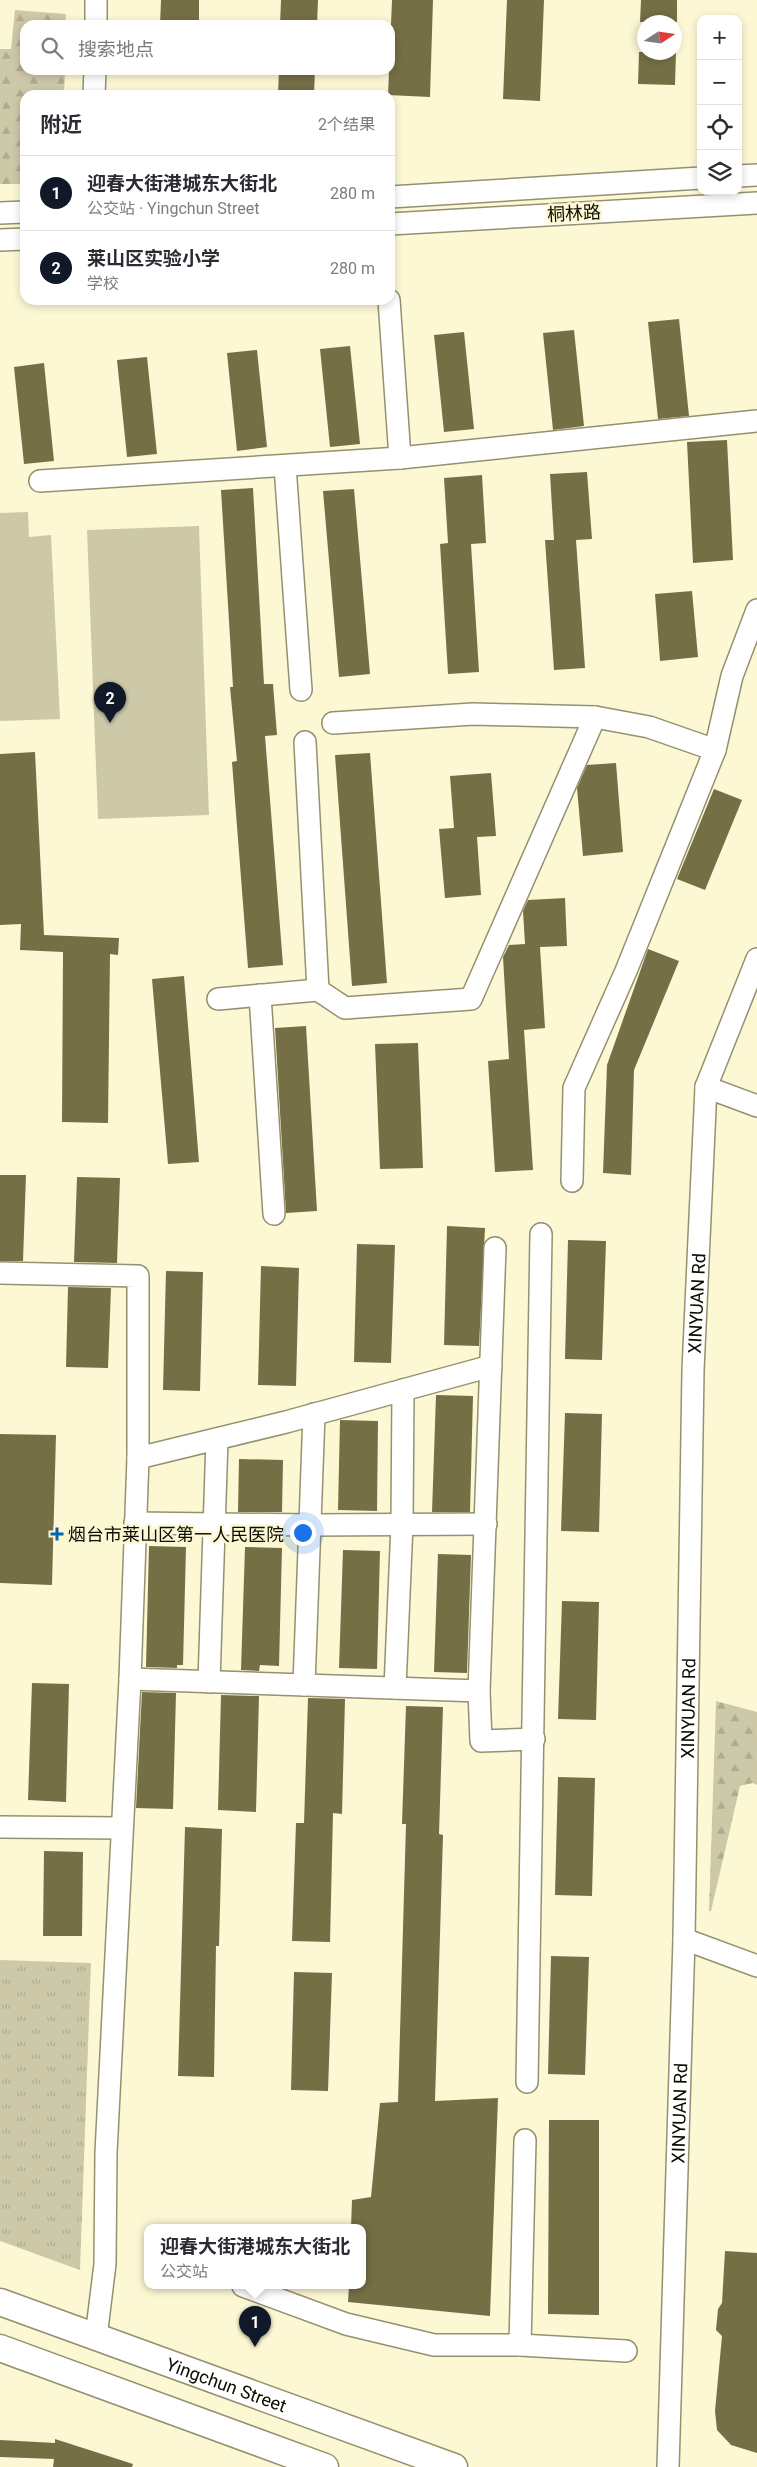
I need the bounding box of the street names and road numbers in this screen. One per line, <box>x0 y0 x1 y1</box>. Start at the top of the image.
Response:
street label: 桐林路 <box>546 201 602 225</box>
street label: XINYUAN Rd <box>683 1253 709 1354</box>
street label: XINYUAN Rd <box>676 1658 699 1759</box>
street label: XINYUAN Rd <box>667 2063 691 2164</box>
street label: Yingchun Street <box>163 2353 290 2416</box>

